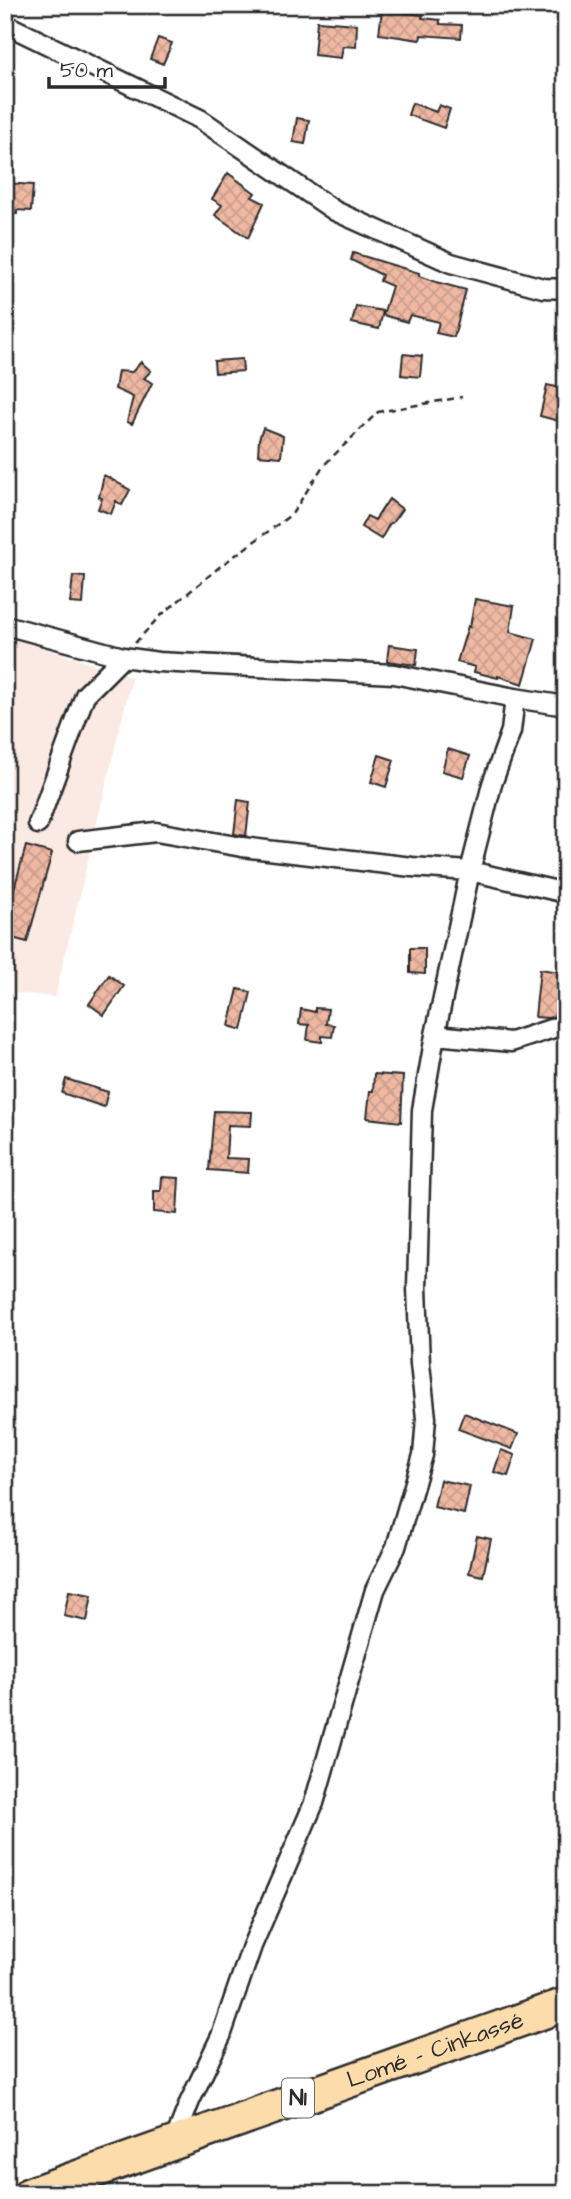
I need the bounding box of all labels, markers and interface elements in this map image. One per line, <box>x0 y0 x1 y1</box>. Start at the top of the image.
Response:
scale bar <box>49 46 164 90</box>
text: 50 m <box>60 56 114 85</box>
street label: Lomé - Cinkassé <box>342 2003 528 2097</box>
road number: N1 <box>282 2078 314 2118</box>

